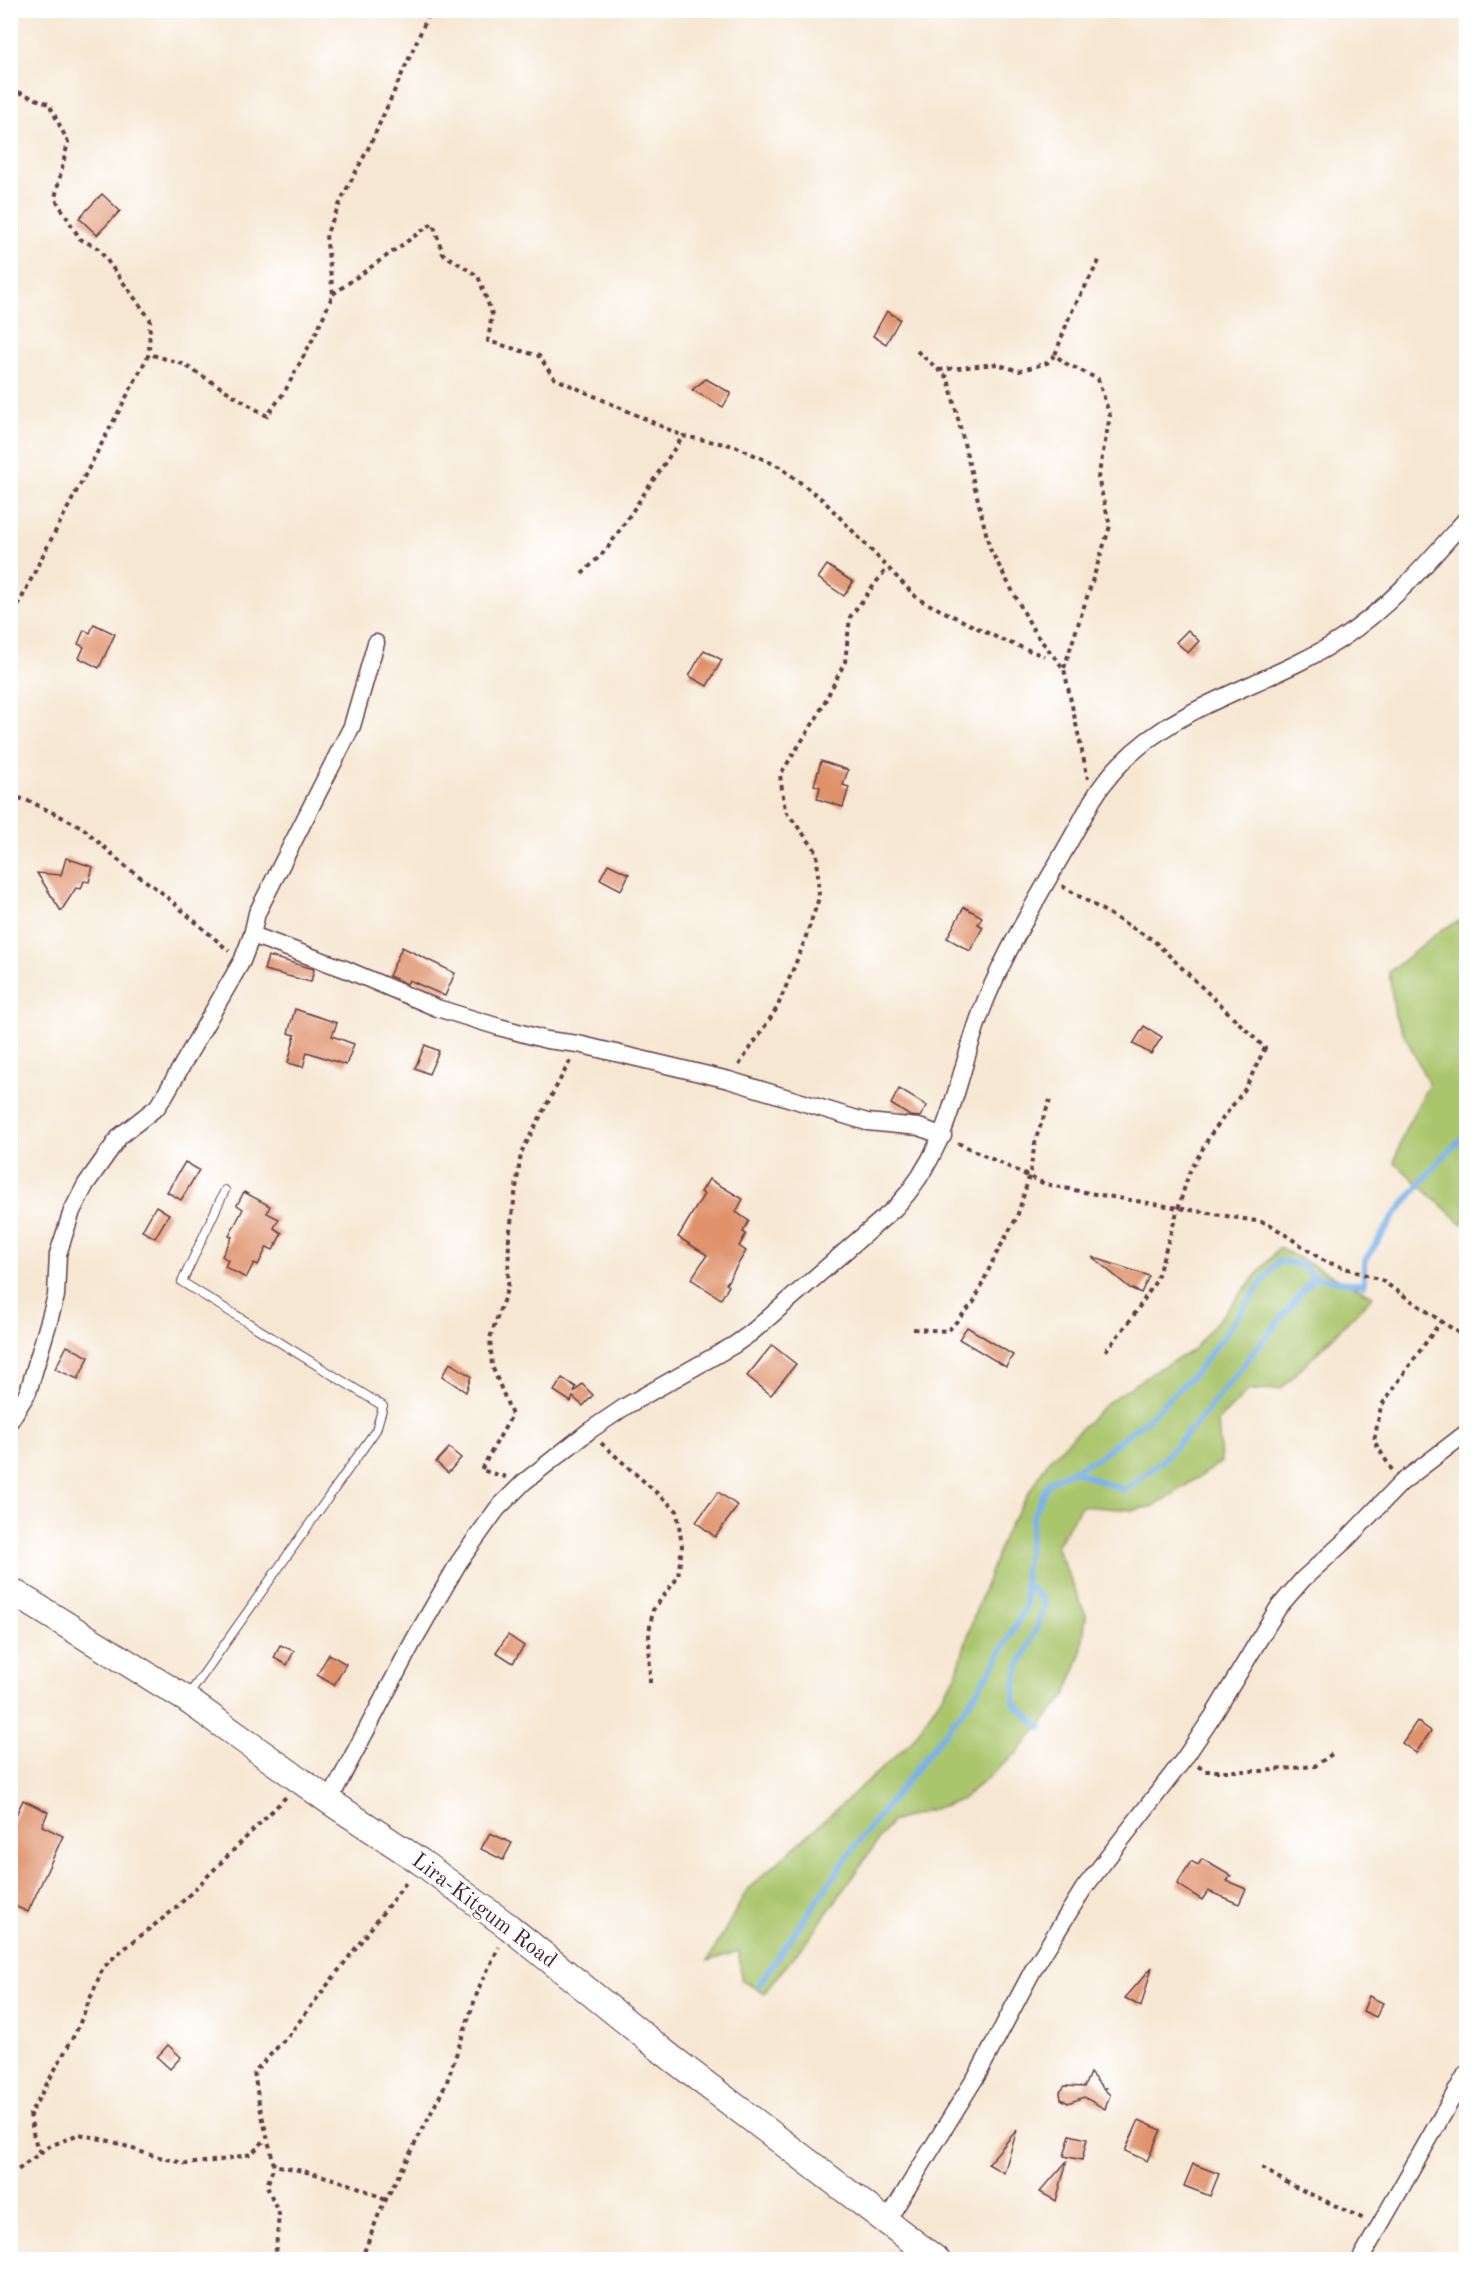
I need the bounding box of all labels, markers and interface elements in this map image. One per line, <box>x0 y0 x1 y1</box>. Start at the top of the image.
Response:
street label: Lira-Kitgum Road <box>407 1849 561 1973</box>

